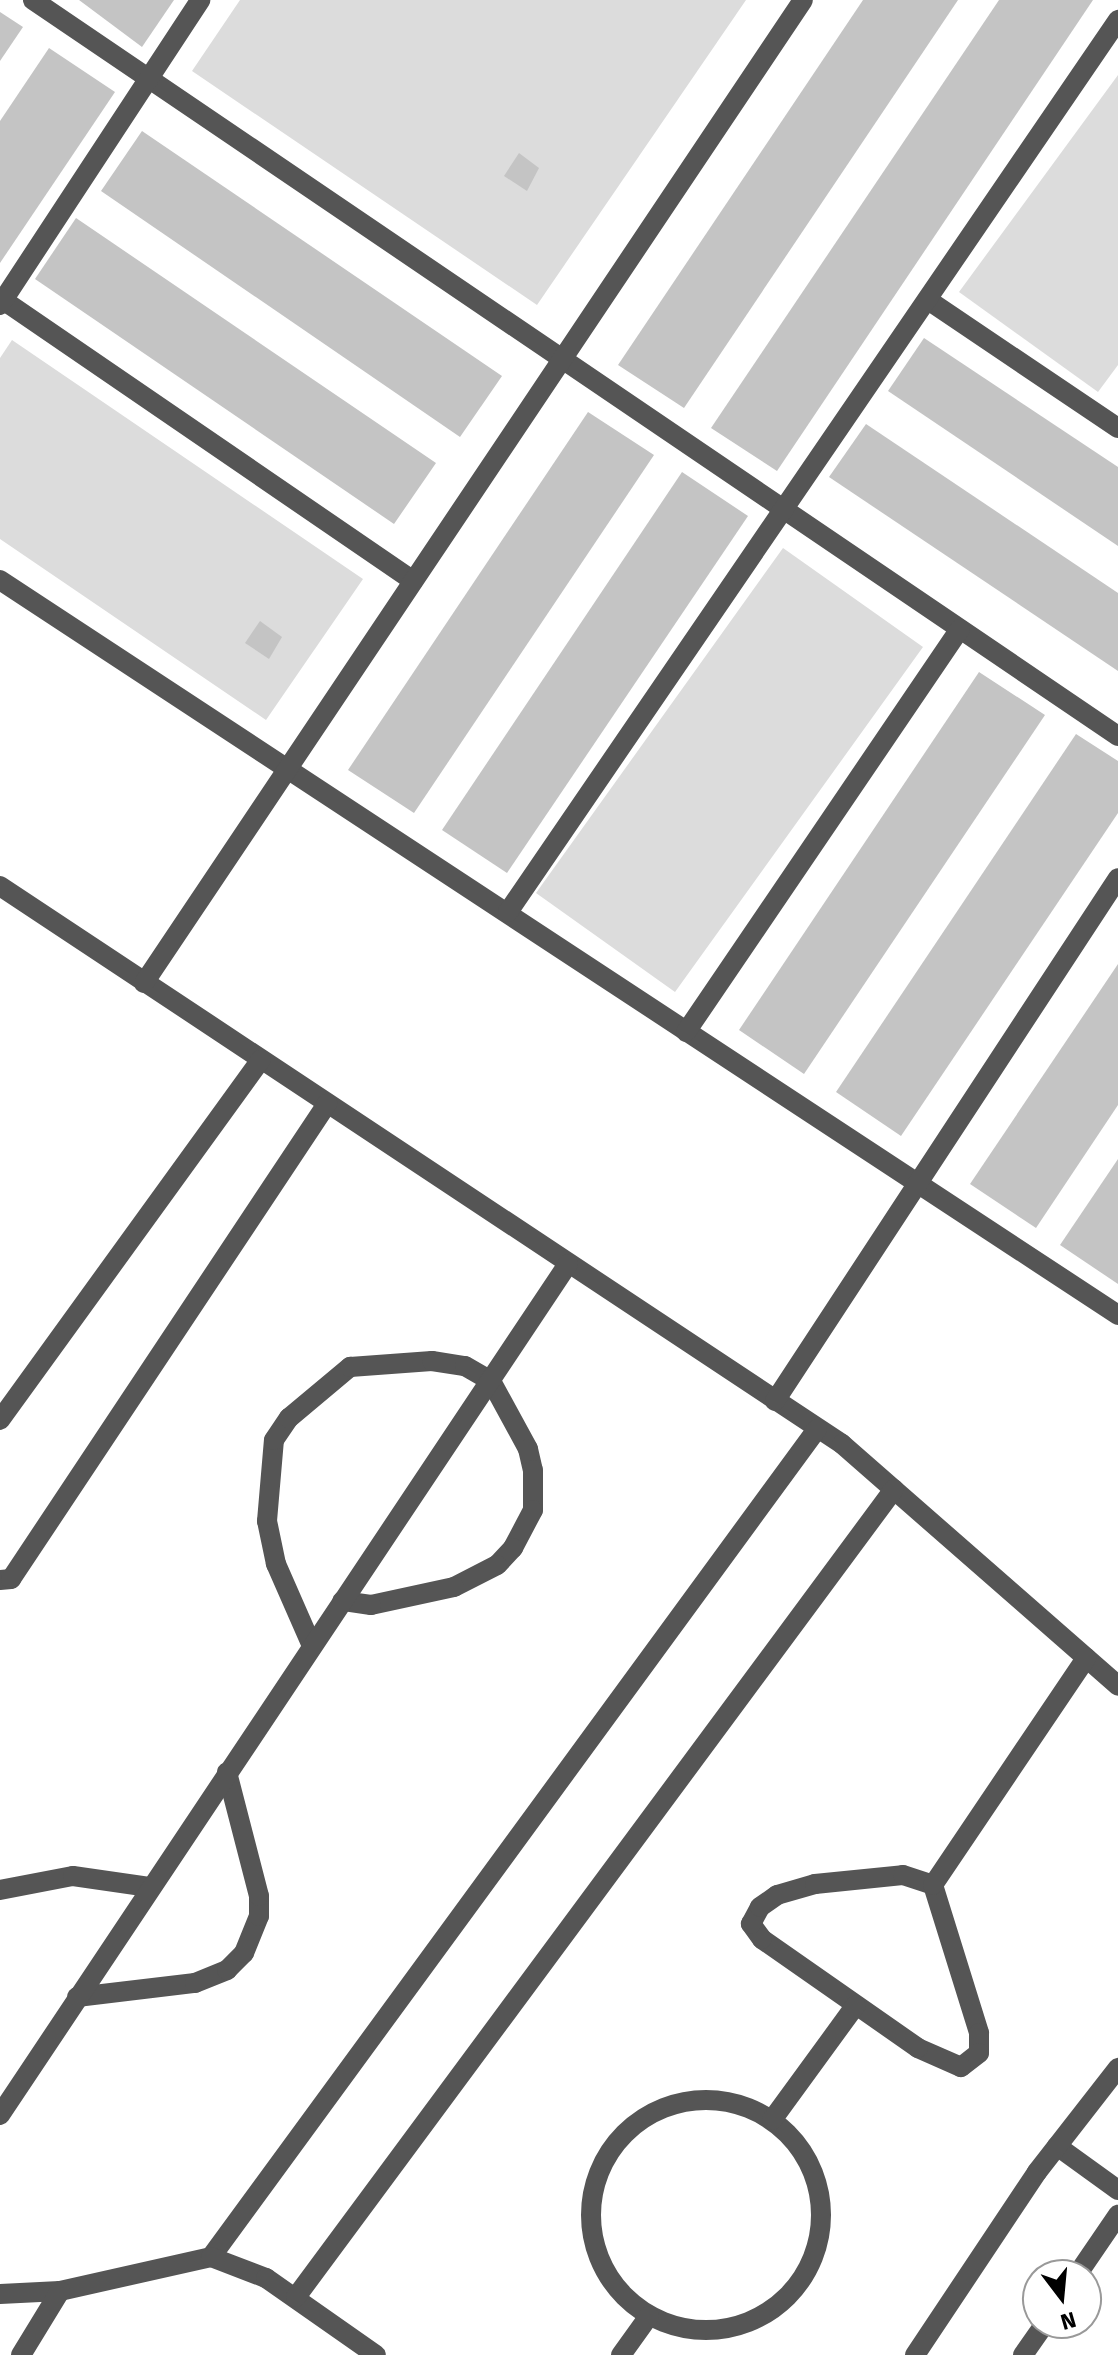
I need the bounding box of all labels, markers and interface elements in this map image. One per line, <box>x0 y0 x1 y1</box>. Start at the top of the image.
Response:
north arrow <box>1022 2259 1102 2339</box>
text: N <box>1057 2306 1079 2336</box>

